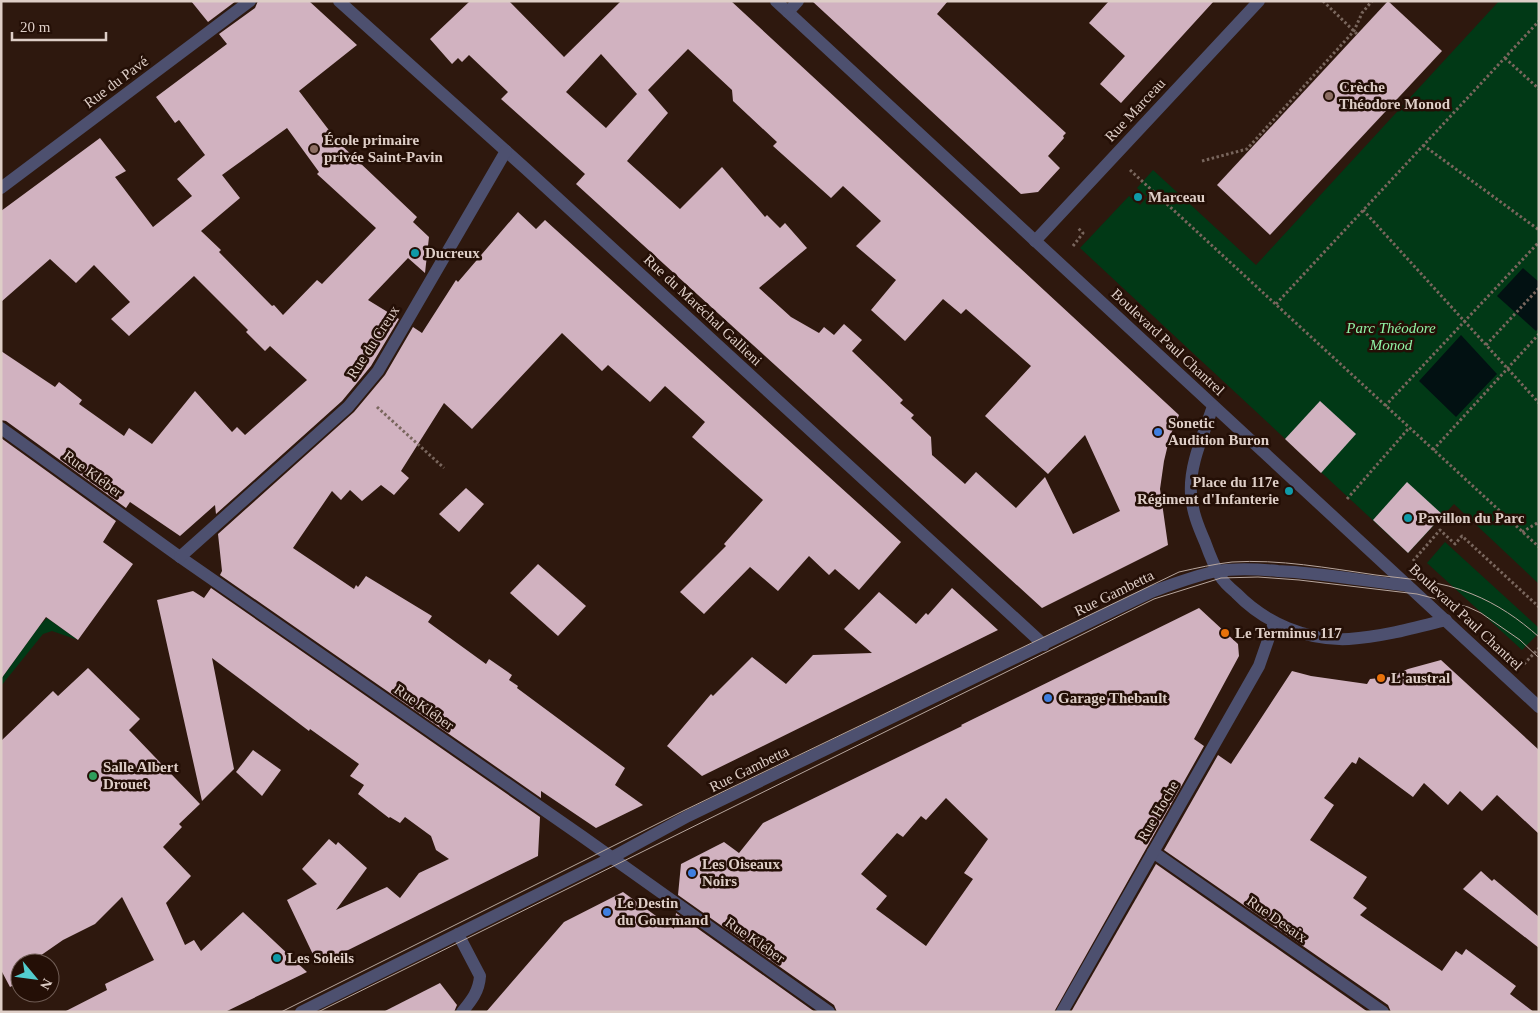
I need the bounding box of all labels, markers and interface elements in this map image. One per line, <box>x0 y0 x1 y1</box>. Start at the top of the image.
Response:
scale bar <box>12 10 106 42</box>
text: 20 m <box>20 19 51 35</box>
street label: Rue du Pavé <box>81 53 151 111</box>
street label: Rue Marceau <box>1102 75 1169 145</box>
place label: Crèche Théodore Monod <box>1339 79 1451 112</box>
marker: Crèche Théodore Monod <box>1323 90 1335 102</box>
place label: École primaire privée Saint-Pavin <box>324 132 443 165</box>
marker: École primaire privée Saint-Pavin <box>308 143 320 155</box>
place label: Marceau <box>1148 189 1205 205</box>
marker: Marceau <box>1132 191 1144 203</box>
place label: Ducreux <box>425 245 480 261</box>
marker: Ducreux <box>409 247 421 259</box>
street label: Rue du Maréchal Gallieni <box>641 251 765 369</box>
street label: Boulevard Paul Chantrel <box>1108 286 1228 398</box>
street label: Rue du Creux <box>344 302 403 381</box>
park label: Parc Théodore Monod <box>1345 320 1436 353</box>
place label: Sonetic Audition Buron <box>1168 415 1270 448</box>
marker: Sonetic Audition Buron <box>1152 426 1164 438</box>
street label: Rue Kléber <box>60 447 126 501</box>
place label: Place du 117e Régiment d'Infanterie <box>1137 474 1279 507</box>
marker: Place du 117e Régiment d'Infanterie <box>1283 485 1295 497</box>
place label: Pavillon du Parc <box>1418 510 1525 526</box>
marker: Pavillon du Parc <box>1402 512 1414 524</box>
street label: Boulevard Paul Chantrel <box>1406 561 1526 673</box>
street label: Rue Gambetta <box>1072 567 1157 619</box>
place label: Le Terminus 117 <box>1235 625 1342 641</box>
marker: Le Terminus 117 <box>1219 627 1231 639</box>
place label: L'austral <box>1391 670 1450 686</box>
marker: L'austral <box>1375 672 1387 684</box>
street label: Rue Kléber <box>391 681 457 733</box>
place label: Garage Thebault <box>1058 690 1167 706</box>
marker: Garage Thebault <box>1042 692 1054 704</box>
street label: Rue Gambetta <box>707 743 792 795</box>
place label: Salle Albert Drouet <box>103 759 178 792</box>
marker: Salle Albert Drouet <box>87 770 99 782</box>
street label: Rue Hoche <box>1134 778 1182 844</box>
place label: Les Oiseaux Noirs <box>702 856 780 889</box>
marker: Les Oiseaux Noirs <box>686 867 698 879</box>
street label: Rue Desaix <box>1244 892 1310 946</box>
place label: Le Destin du Gourmand <box>617 895 709 928</box>
marker: Le Destin du Gourmand <box>601 906 613 918</box>
street label: Rue Kléber <box>722 914 788 966</box>
place label: Les Soleils <box>287 950 354 966</box>
marker: Les Soleils <box>271 952 283 964</box>
north arrow <box>10 953 60 1003</box>
text: N <box>37 976 55 992</box>

